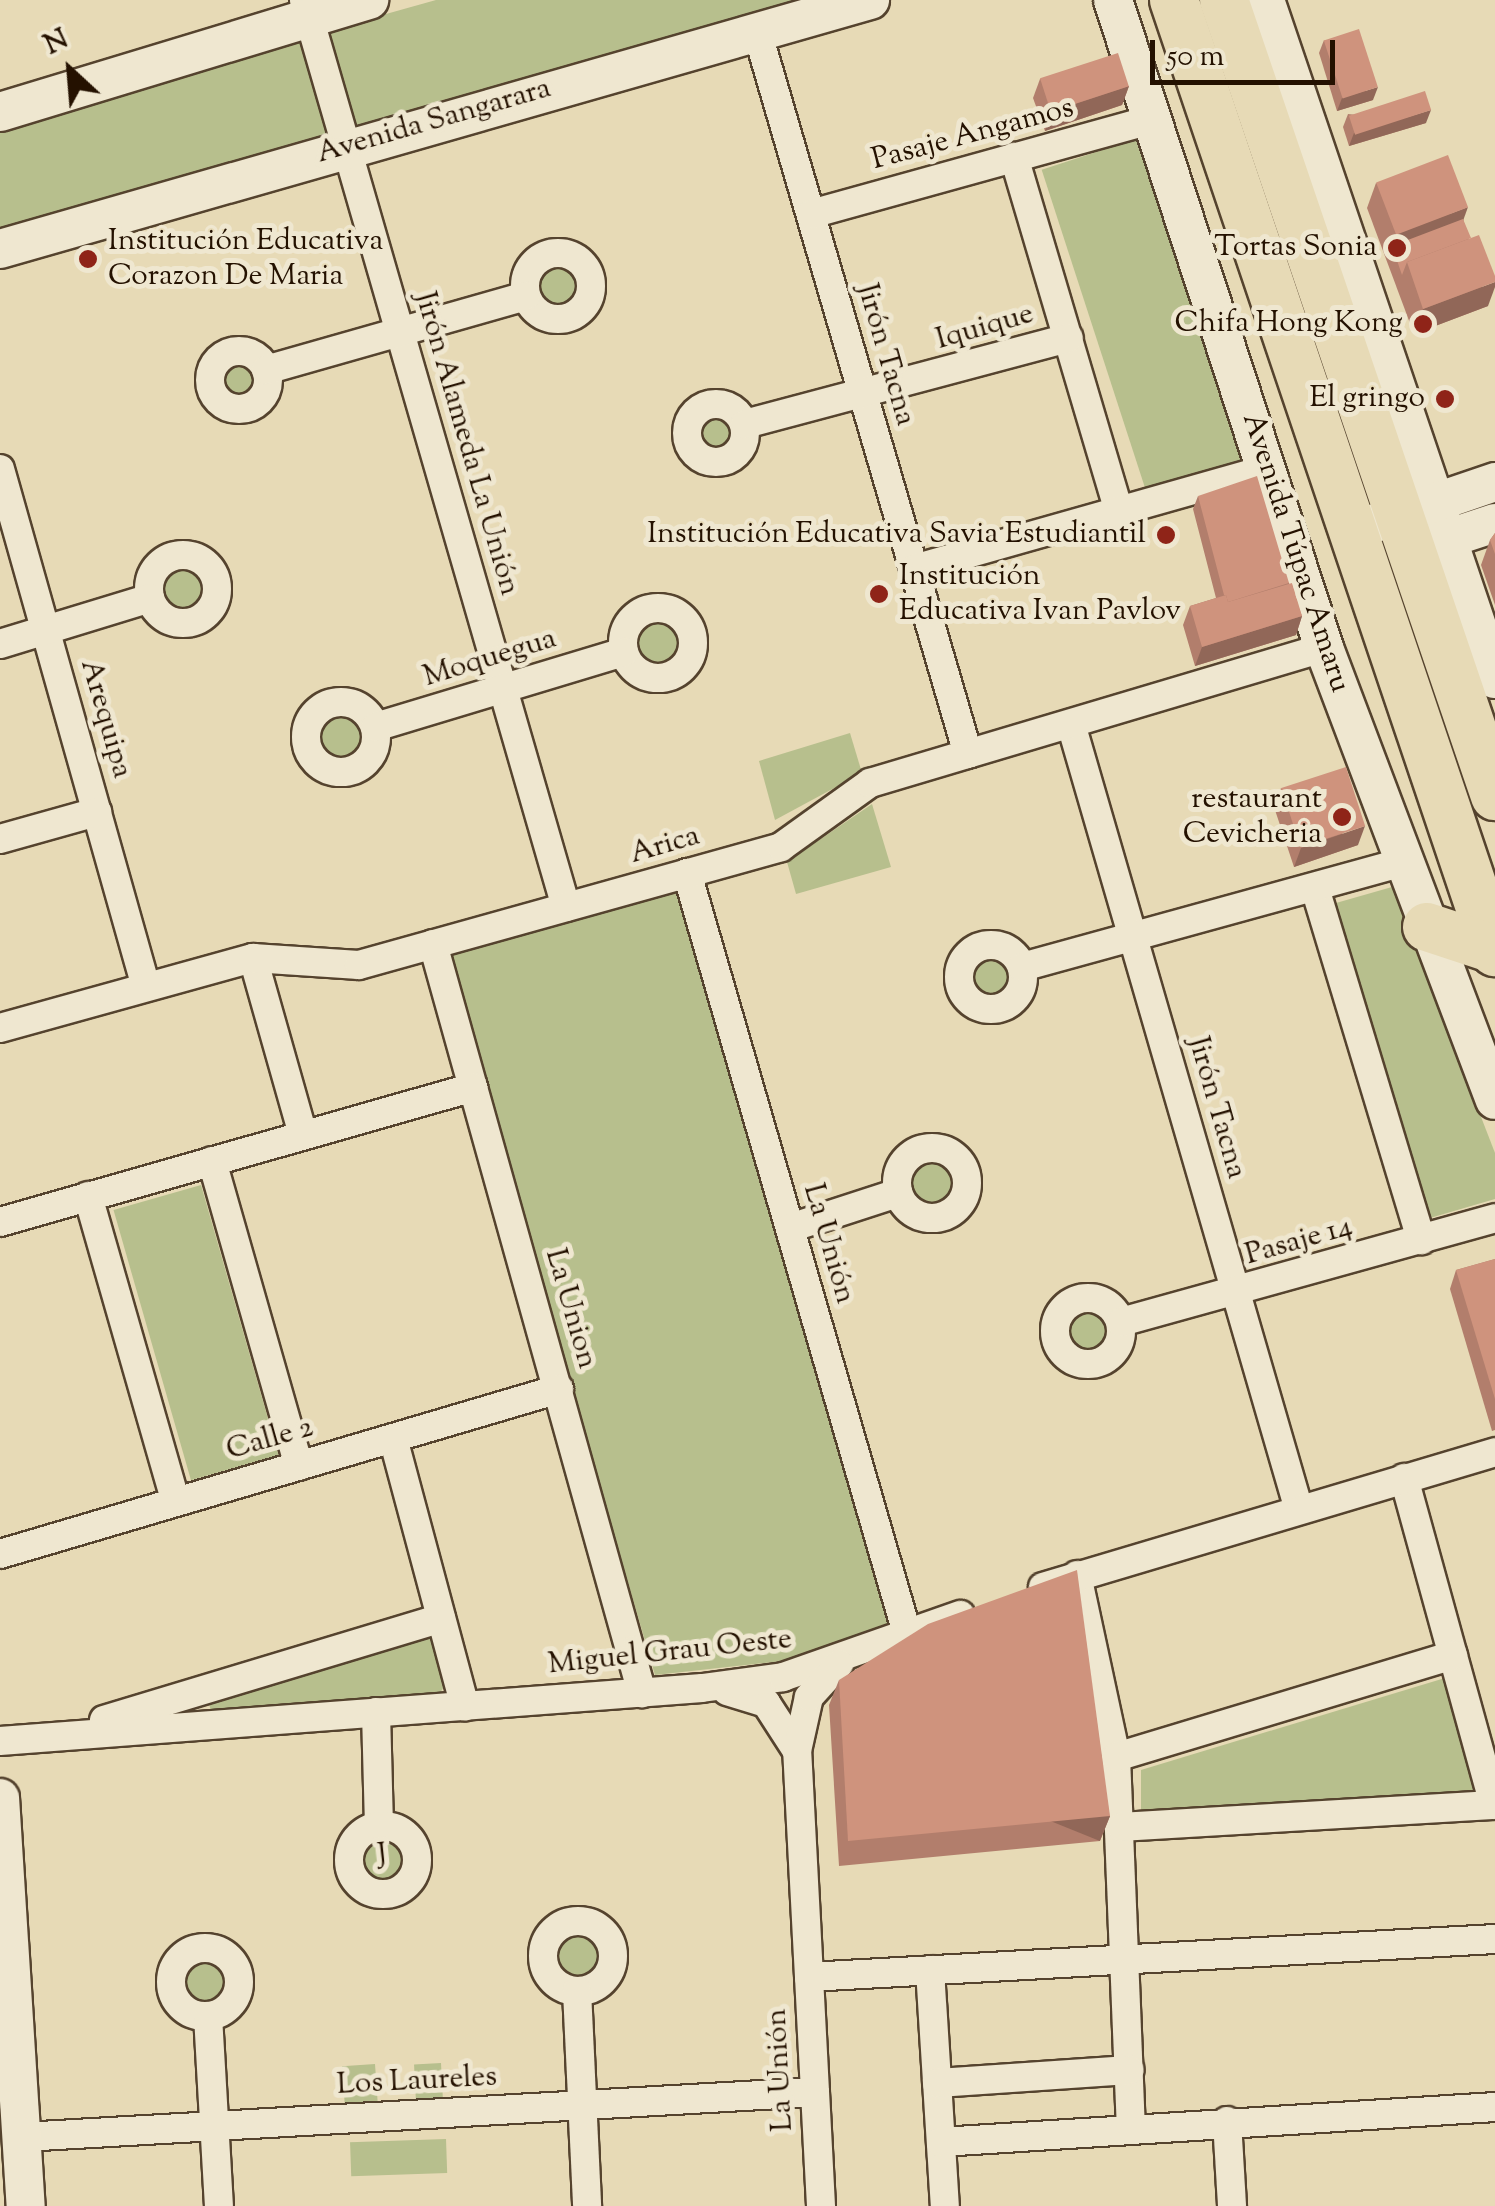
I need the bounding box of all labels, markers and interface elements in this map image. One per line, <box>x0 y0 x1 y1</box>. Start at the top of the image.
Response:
north arrow <box>20 20 120 120</box>
text: N <box>38 20 76 66</box>
scale bar <box>1155 20 1340 82</box>
text: 50 m <box>1167 36 1224 79</box>
street label: Avenida Sangarara <box>313 71 555 173</box>
street label: Pasaje Angamos <box>868 91 1078 179</box>
place label: Institución Educativa Corazon De Maria <box>108 224 383 294</box>
place label: Tortas Sonia <box>1214 230 1377 266</box>
marker: Tortas Sonia <box>1386 237 1408 259</box>
marker: Institución Educativa Corazon De Maria <box>77 248 99 270</box>
street label: Jirón Tacna <box>848 280 922 430</box>
street label: Jirón Alameda La Unión <box>405 288 527 600</box>
street label: Iquique <box>932 297 1038 359</box>
place label: Chifa Hong Kong <box>1175 306 1403 342</box>
marker: Chifa Hong Kong <box>1412 313 1434 335</box>
place label: El gringo <box>1309 381 1425 417</box>
marker: El gringo <box>1434 388 1456 410</box>
street label: Avenida Túpac Amaru <box>1233 409 1357 697</box>
place label: Institución Educativa Savia Estudiantil <box>647 517 1146 553</box>
marker: Institución Educativa Savia Estudiantil <box>1155 524 1177 546</box>
place label: Institución Educativa Ivan Pavlov <box>899 559 1181 630</box>
marker: Institución Educativa Ivan Pavlov <box>868 583 890 605</box>
street label: Moquegua <box>419 622 561 696</box>
street label: Arequipa <box>71 656 139 782</box>
place label: restaurant Cevicheria <box>1183 782 1322 852</box>
marker: restaurant Cevicheria <box>1331 806 1353 828</box>
street label: Arica <box>626 819 704 873</box>
street label: Jirón Tacna <box>1179 1033 1253 1183</box>
street label: La Unión <box>794 1180 862 1308</box>
street label: Pasaje 14 <box>1241 1210 1357 1274</box>
street label: La Union <box>536 1245 604 1373</box>
street label: Calle 2 <box>223 1411 317 1469</box>
street label: Miguel Grau Oeste <box>546 1622 794 1684</box>
street label: J <box>376 1838 388 1874</box>
street label: La Unión <box>760 2008 802 2132</box>
street label: Los Laureles <box>336 2060 498 2104</box>

